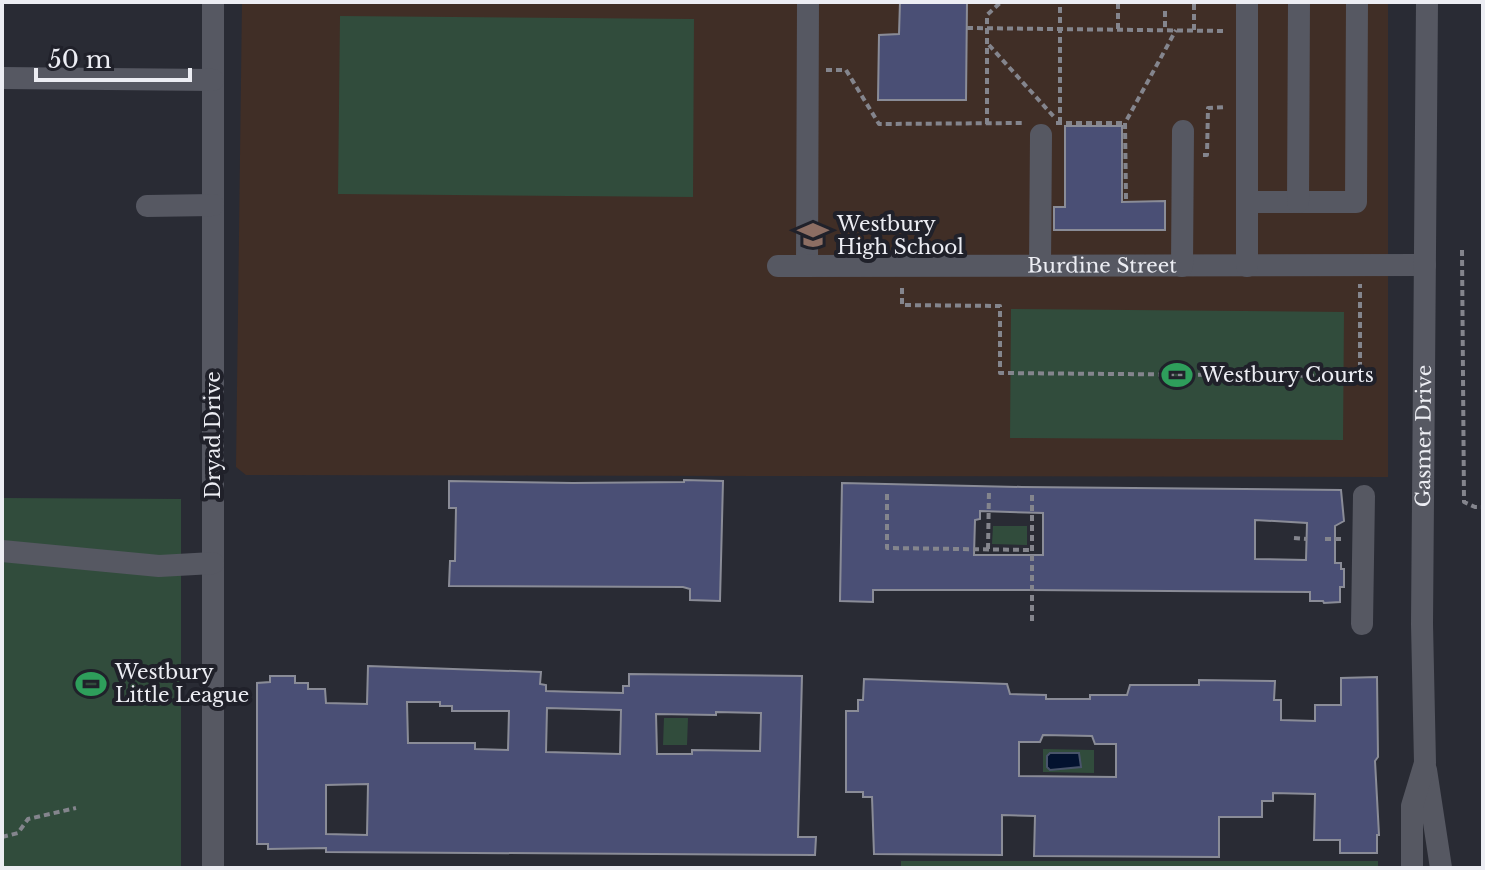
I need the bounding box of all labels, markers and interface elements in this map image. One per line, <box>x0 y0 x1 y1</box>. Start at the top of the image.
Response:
scale bar <box>36 32 190 82</box>
text: 50 m <box>48 45 112 74</box>
place label: Westbury High School <box>836 212 964 259</box>
school or university icon: Westbury High School <box>796 218 830 252</box>
street label: Burdine Street <box>1027 253 1177 278</box>
sports icon: Westbury Courts <box>1160 358 1194 392</box>
place label: Westbury Courts <box>1200 363 1374 387</box>
street label: Gasmer Drive <box>1411 365 1436 507</box>
street label: Dryad Drive <box>201 371 225 499</box>
place label: Westbury Little League <box>114 660 249 707</box>
sports icon: Westbury Little League <box>74 667 108 701</box>

